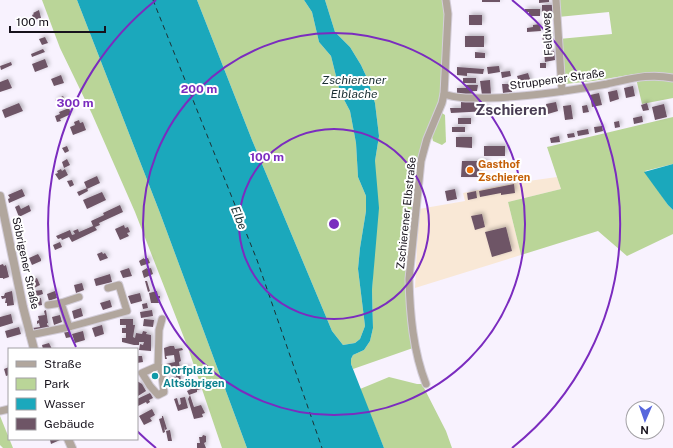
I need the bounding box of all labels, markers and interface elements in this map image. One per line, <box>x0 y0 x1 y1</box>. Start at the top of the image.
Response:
scale bar <box>10 8 105 34</box>
street label: Feldweg <box>539 12 555 56</box>
text: 100 m <box>16 15 49 29</box>
street label: Struppener Straße <box>509 66 605 92</box>
water label: Zschierener Elblache <box>322 73 387 101</box>
text: 200 m <box>181 82 217 96</box>
text: 300 m <box>57 96 94 110</box>
district label: Zschieren <box>475 101 547 118</box>
text: 100 m <box>250 150 284 164</box>
street label: Zschierener Elbstraße <box>394 156 418 270</box>
place label: Gasthof Zschieren <box>478 158 530 183</box>
marker: Gasthof Zschieren <box>465 165 475 175</box>
water label: Elbe <box>228 204 250 232</box>
street label: Söbrigener Straße <box>10 216 42 310</box>
centre of rings <box>327 217 341 231</box>
legend <box>8 348 138 440</box>
text: Straße <box>44 357 82 371</box>
place label: Dorfplatz Altsöbrigen <box>163 364 225 389</box>
marker: Dorfplatz Altsöbrigen <box>150 371 160 381</box>
text: Park <box>44 377 70 391</box>
text: Wasser <box>44 397 85 411</box>
north arrow <box>625 400 665 440</box>
text: Gebäude <box>44 417 94 431</box>
text: N <box>640 424 649 436</box>

